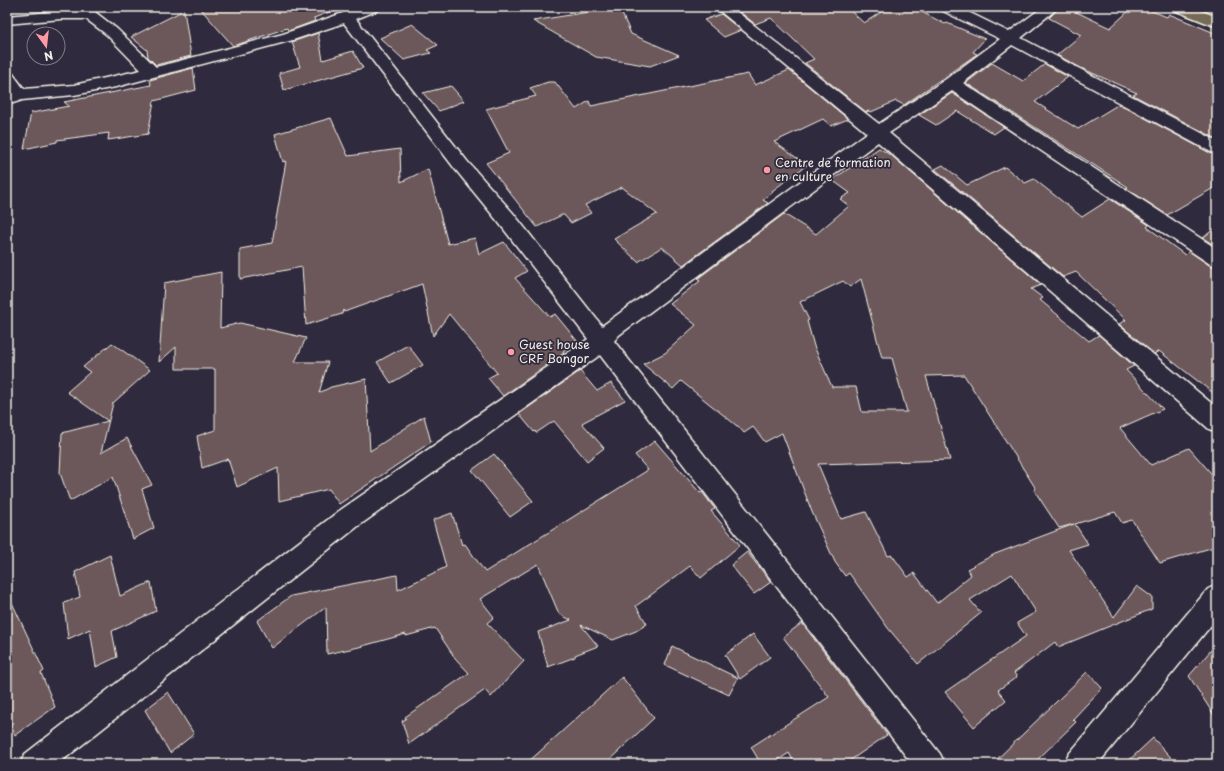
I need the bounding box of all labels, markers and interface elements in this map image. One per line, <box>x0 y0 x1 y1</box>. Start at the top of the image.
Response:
north arrow <box>26 26 66 66</box>
text: N <box>42 47 55 66</box>
place label: Centre de formation en culture <box>775 153 891 185</box>
marker: Centre de formation en culture <box>762 165 772 175</box>
place label: Guest house CRF Bongor <box>519 335 590 367</box>
marker: Guest house CRF Bongor <box>506 347 516 357</box>

